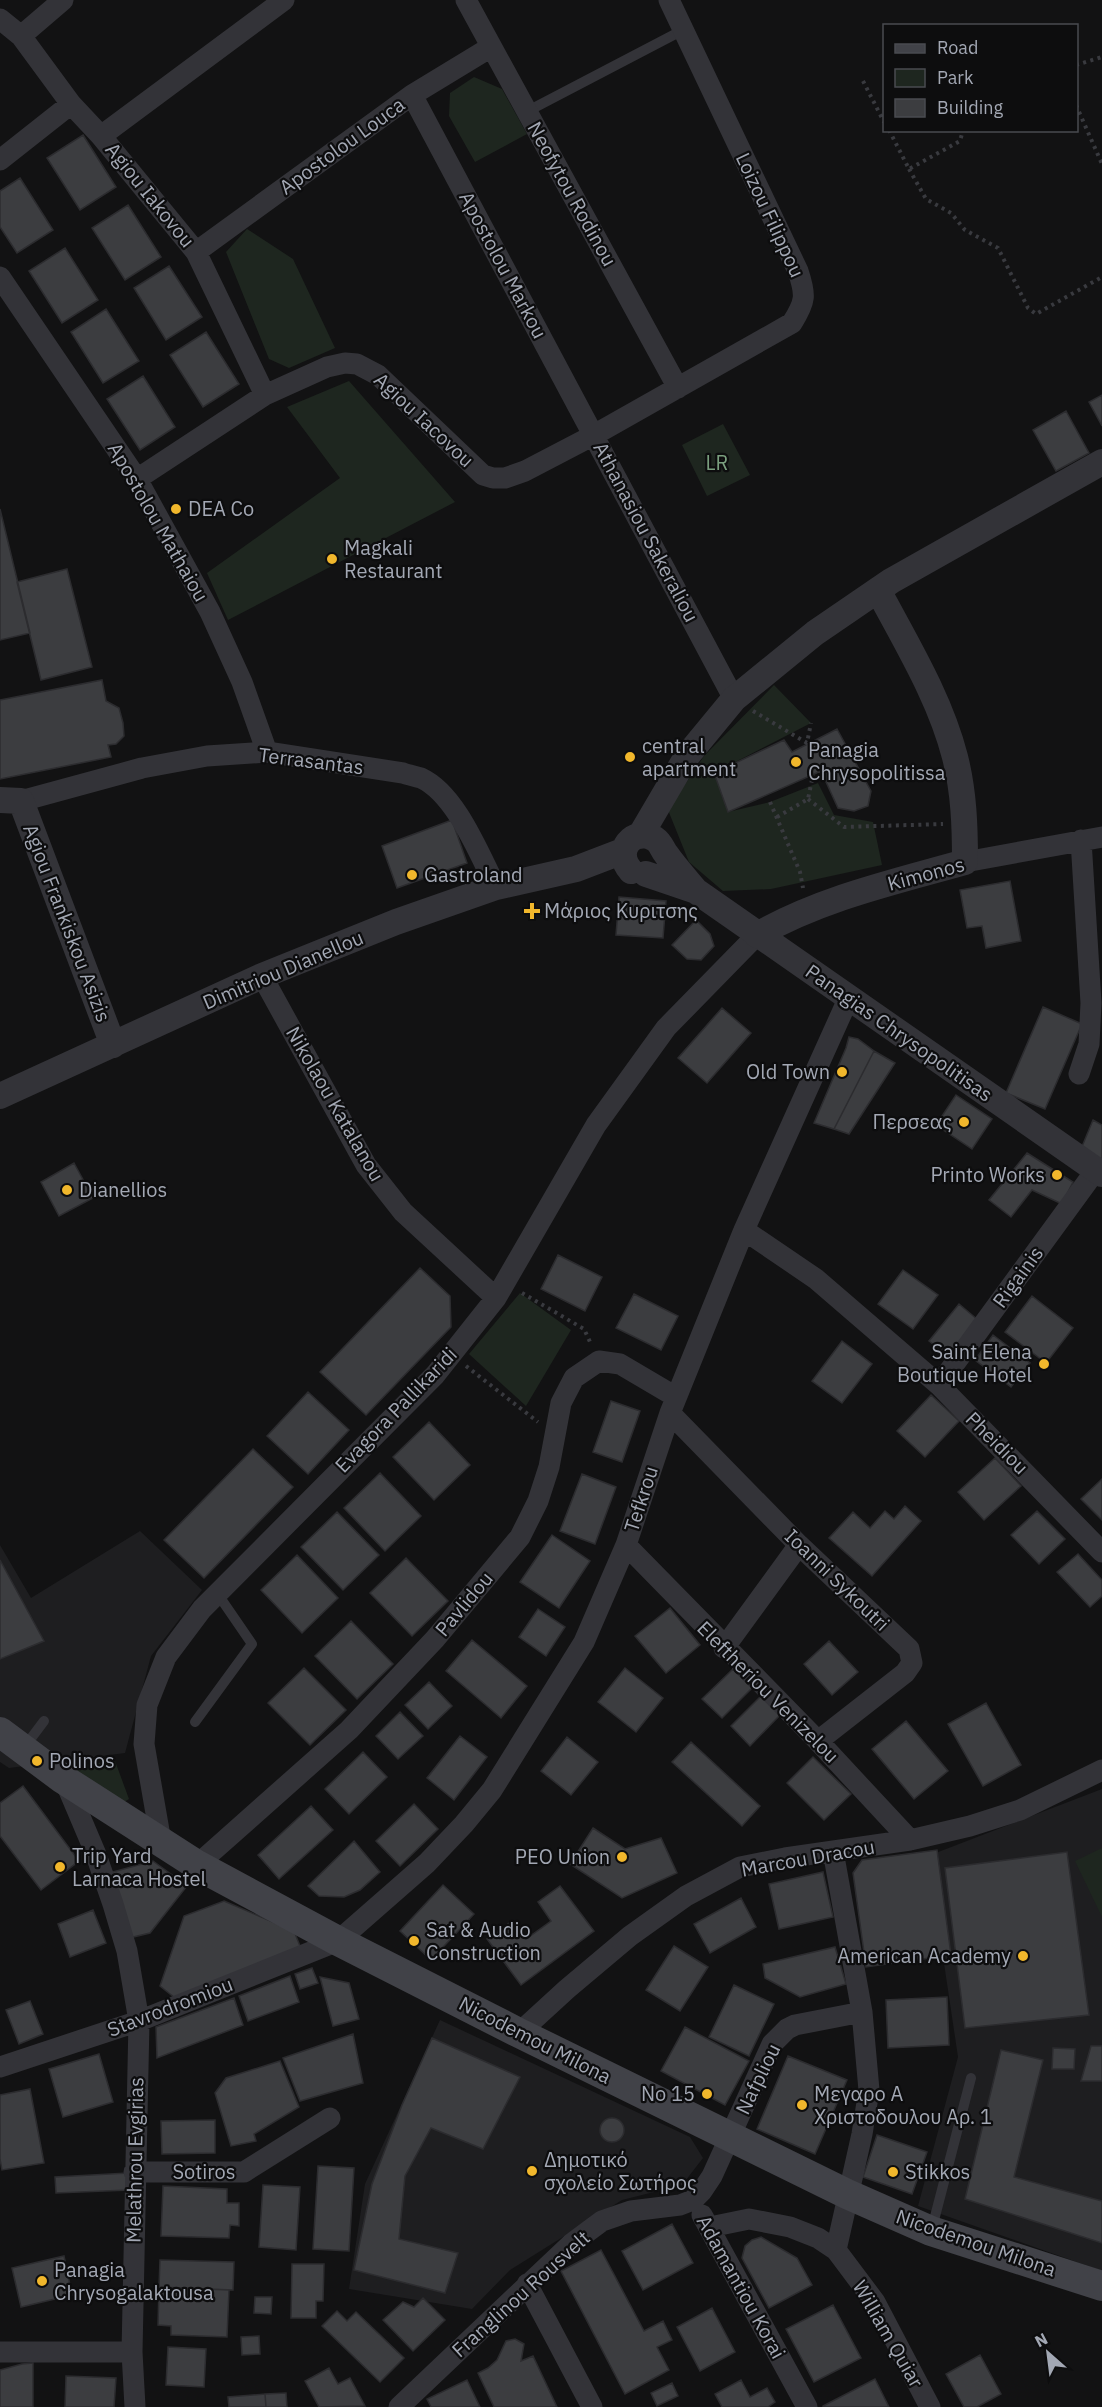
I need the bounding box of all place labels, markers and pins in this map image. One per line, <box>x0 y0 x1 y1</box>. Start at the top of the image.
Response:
place label: DEA Co <box>188 495 254 522</box>
marker: DEA Co <box>169 502 183 516</box>
place label: Magkali Restaurant <box>344 534 442 584</box>
marker: Magkali Restaurant <box>325 552 339 566</box>
place label: central apartment <box>642 732 736 782</box>
place label: Panagia Chrysopolitissa <box>808 736 946 786</box>
marker: central apartment <box>623 750 637 764</box>
marker: Panagia Chrysopolitissa <box>789 755 803 769</box>
place label: Gastroland <box>424 861 523 888</box>
marker: Gastroland <box>405 868 419 882</box>
place label: Μάριος Κυριτσης <box>544 897 698 924</box>
marker: Μάριος Κυριτσης <box>525 904 539 918</box>
place label: Old Town <box>746 1058 830 1085</box>
marker: Old Town <box>835 1065 849 1079</box>
place label: Περσεας <box>872 1108 952 1135</box>
marker: Περσεας <box>957 1115 971 1129</box>
place label: Printo Works <box>930 1161 1045 1188</box>
marker: Printo Works <box>1050 1168 1064 1182</box>
place label: Dianellios <box>79 1176 167 1203</box>
marker: Dianellios <box>60 1183 74 1197</box>
place label: Saint Elena Boutique Hotel <box>897 1338 1032 1388</box>
marker: Saint Elena Boutique Hotel <box>1037 1357 1051 1371</box>
place label: Polinos <box>49 1747 115 1774</box>
marker: Polinos <box>30 1754 44 1768</box>
place label: Trip Yard Larnaca Hostel <box>72 1842 206 1892</box>
place label: PEO Union <box>515 1843 610 1870</box>
marker: PEO Union <box>615 1850 629 1864</box>
marker: Trip Yard Larnaca Hostel <box>53 1860 67 1874</box>
place label: Sat & Audio Construction <box>426 1916 541 1966</box>
marker: Sat & Audio Construction <box>407 1934 421 1948</box>
place label: American Academy <box>837 1942 1011 1969</box>
marker: American Academy <box>1016 1949 1030 1963</box>
place label: No 15 <box>641 2080 695 2107</box>
place label: Μεγαρο Α Χριστοδουλου Αρ. 1 <box>814 2080 992 2130</box>
marker: No 15 <box>700 2087 714 2101</box>
marker: Μεγαρο Α Χριστοδουλου Αρ. 1 <box>795 2098 809 2112</box>
place label: Δημοτικό σχολείο Σωτήρος <box>544 2146 697 2196</box>
place label: Stikkos <box>905 2158 970 2185</box>
marker: Δημοτικό σχολείο Σωτήρος <box>525 2164 539 2178</box>
marker: Stikkos <box>886 2165 900 2179</box>
place label: Panagia Chrysogalaktousa <box>54 2256 214 2306</box>
marker: Panagia Chrysogalaktousa <box>35 2274 49 2288</box>

